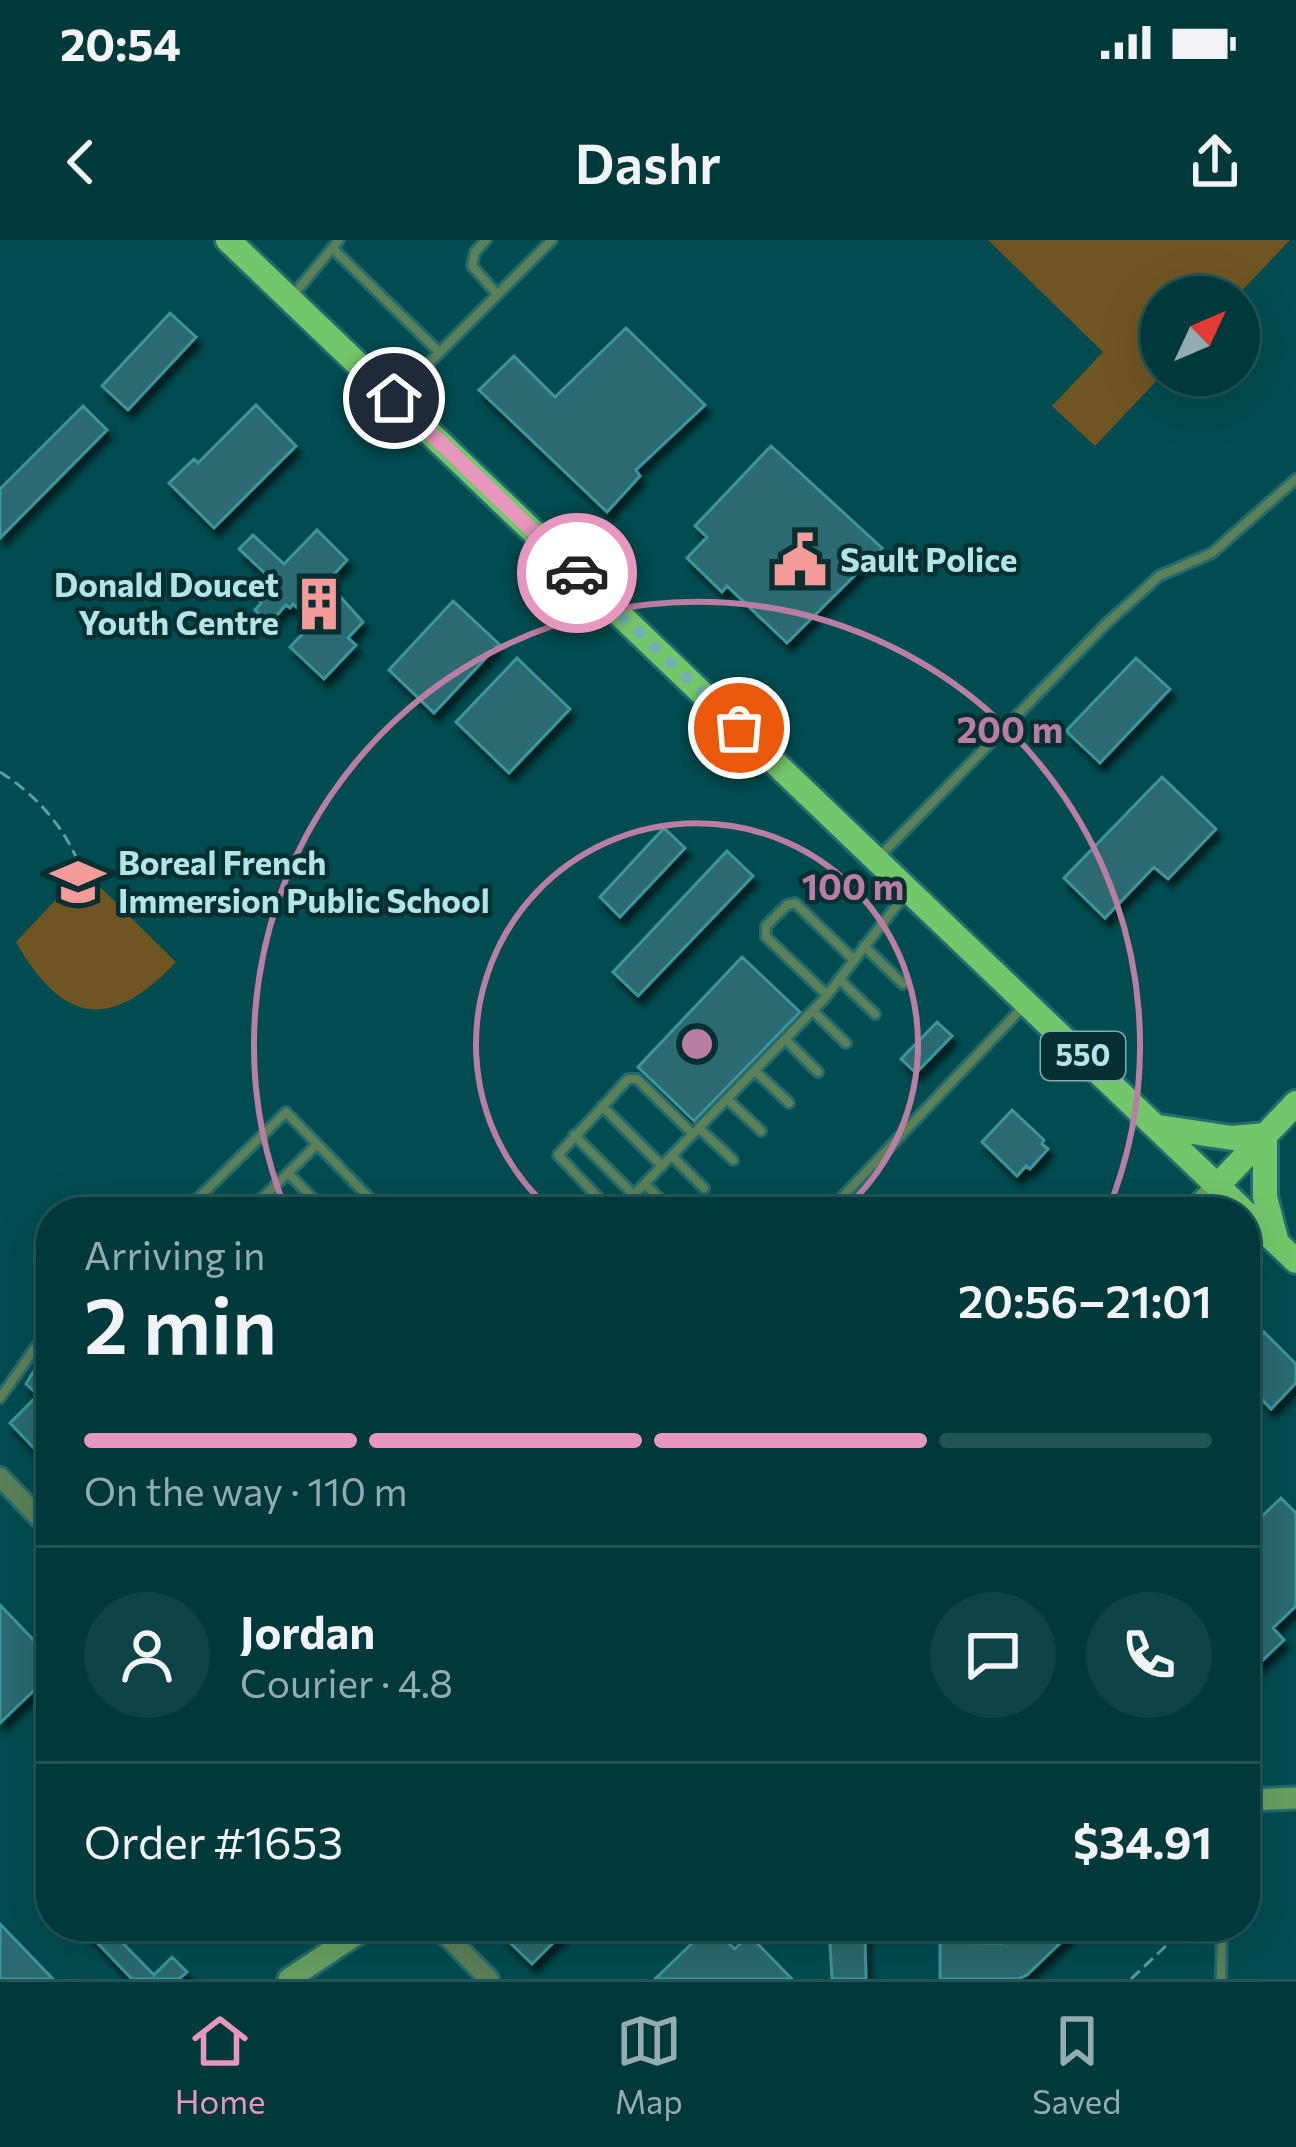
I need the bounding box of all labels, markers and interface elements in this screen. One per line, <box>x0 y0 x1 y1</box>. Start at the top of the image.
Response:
text: 20:54 <box>60 15 181 70</box>
icon: back <box>48 129 114 195</box>
text: Dashr <box>575 129 721 195</box>
icon: share <box>1182 129 1248 195</box>
north arrow <box>1140 276 1260 396</box>
map controls <box>1140 276 1260 396</box>
pin <box>343 347 445 449</box>
icon: home <box>361 365 427 431</box>
courier <box>517 513 637 633</box>
public building icon: Sault Police <box>771 531 829 589</box>
place label: Sault Police <box>840 538 1018 579</box>
icon: car <box>544 540 610 606</box>
place label: Donald Doucet Youth Centre <box>54 563 279 642</box>
building icon: Donald Doucet Youth Centre <box>290 575 348 633</box>
pin <box>688 677 790 779</box>
icon: bag <box>706 695 772 761</box>
text: 200 m <box>957 706 1063 750</box>
place label: Boreal French Immersion Public School <box>118 841 490 920</box>
school or university icon: Boreal French Immersion Public School <box>49 853 107 911</box>
text: 100 m <box>802 863 904 907</box>
centre of rings <box>676 1023 718 1065</box>
road number: 550 <box>1041 1032 1125 1080</box>
text: Arriving in <box>84 1230 265 1278</box>
text: 20:56–21:01 <box>958 1272 1212 1327</box>
text: 2 min <box>84 1275 277 1370</box>
text: On the way · 110 m <box>84 1466 407 1514</box>
button: person <box>84 1592 210 1718</box>
button: chat <box>930 1592 1056 1718</box>
button: phone <box>1086 1592 1212 1718</box>
text: Jordan <box>240 1603 375 1658</box>
text: Courier · 4.8 <box>240 1658 453 1706</box>
text: Order #1653 <box>84 1813 343 1868</box>
text: $34.91 <box>1073 1813 1212 1868</box>
tab: Home <box>175 2008 265 2121</box>
tab: Map <box>615 2008 683 2121</box>
tab: Saved <box>1032 2008 1121 2121</box>

